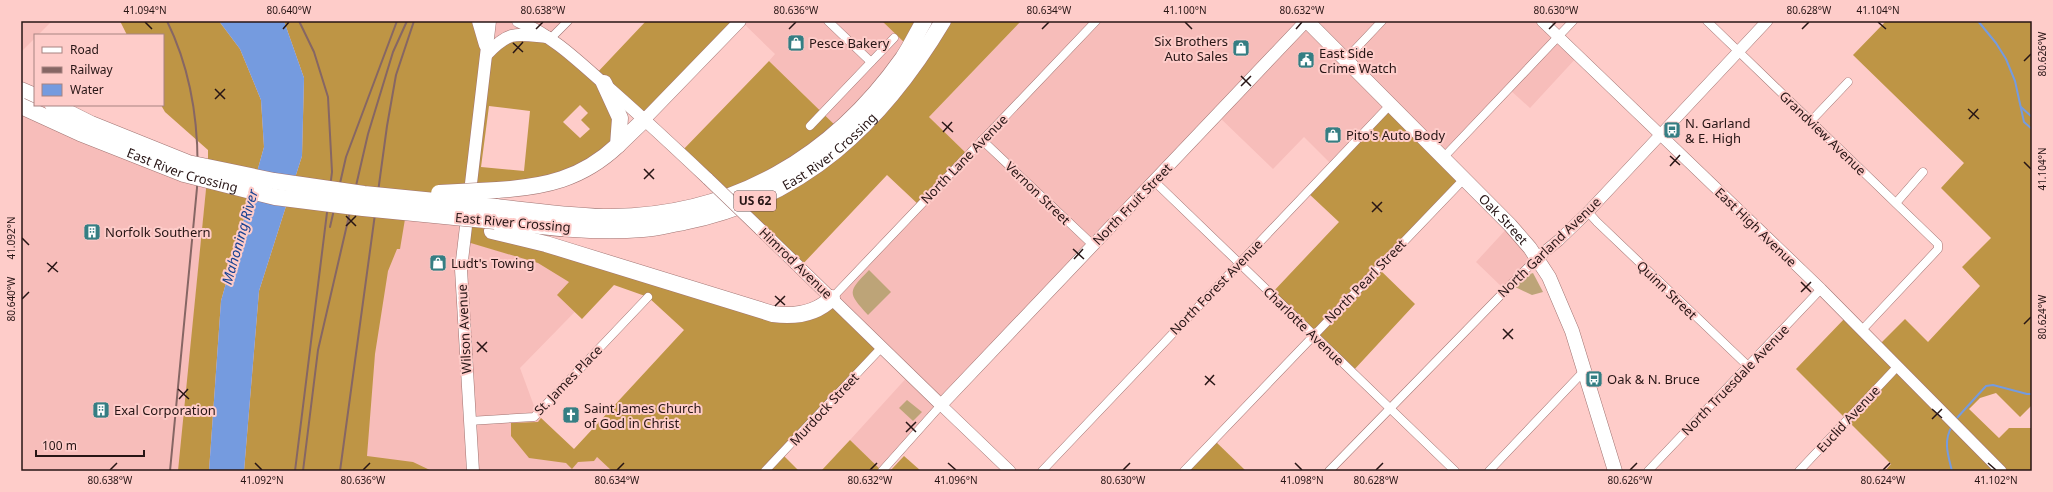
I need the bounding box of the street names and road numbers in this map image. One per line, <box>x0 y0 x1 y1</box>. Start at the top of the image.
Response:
street label: Grandview Avenue <box>1776 87 1870 179</box>
street label: East River Crossing <box>779 108 881 194</box>
street label: North Lane Avenue <box>917 110 1011 208</box>
street label: East River Crossing <box>124 143 240 196</box>
street label: Vernon Street <box>1002 157 1075 229</box>
street label: North Fruit Street <box>1088 159 1176 249</box>
street label: East High Avenue <box>1711 183 1801 271</box>
street label: Oak Street <box>1475 190 1532 249</box>
road number: US 62 <box>734 191 776 211</box>
street label: North Garland Avenue <box>1493 193 1605 301</box>
street label: East River Crossing <box>454 208 572 236</box>
street label: Himrod Avenue <box>756 223 836 303</box>
street label: North Forest Avenue <box>1166 235 1266 339</box>
street label: North Pearl Street <box>1320 235 1410 327</box>
street label: Quinn Street <box>1633 257 1701 324</box>
street label: Charlotte Avenue <box>1260 283 1348 369</box>
street label: Wilson Avenue <box>453 284 475 374</box>
street label: North Truesdale Avenue <box>1677 321 1793 439</box>
street label: St. James Place <box>530 341 606 419</box>
street label: Murdock Street <box>785 368 863 449</box>
street label: Euclid Avenue <box>1812 382 1884 456</box>

